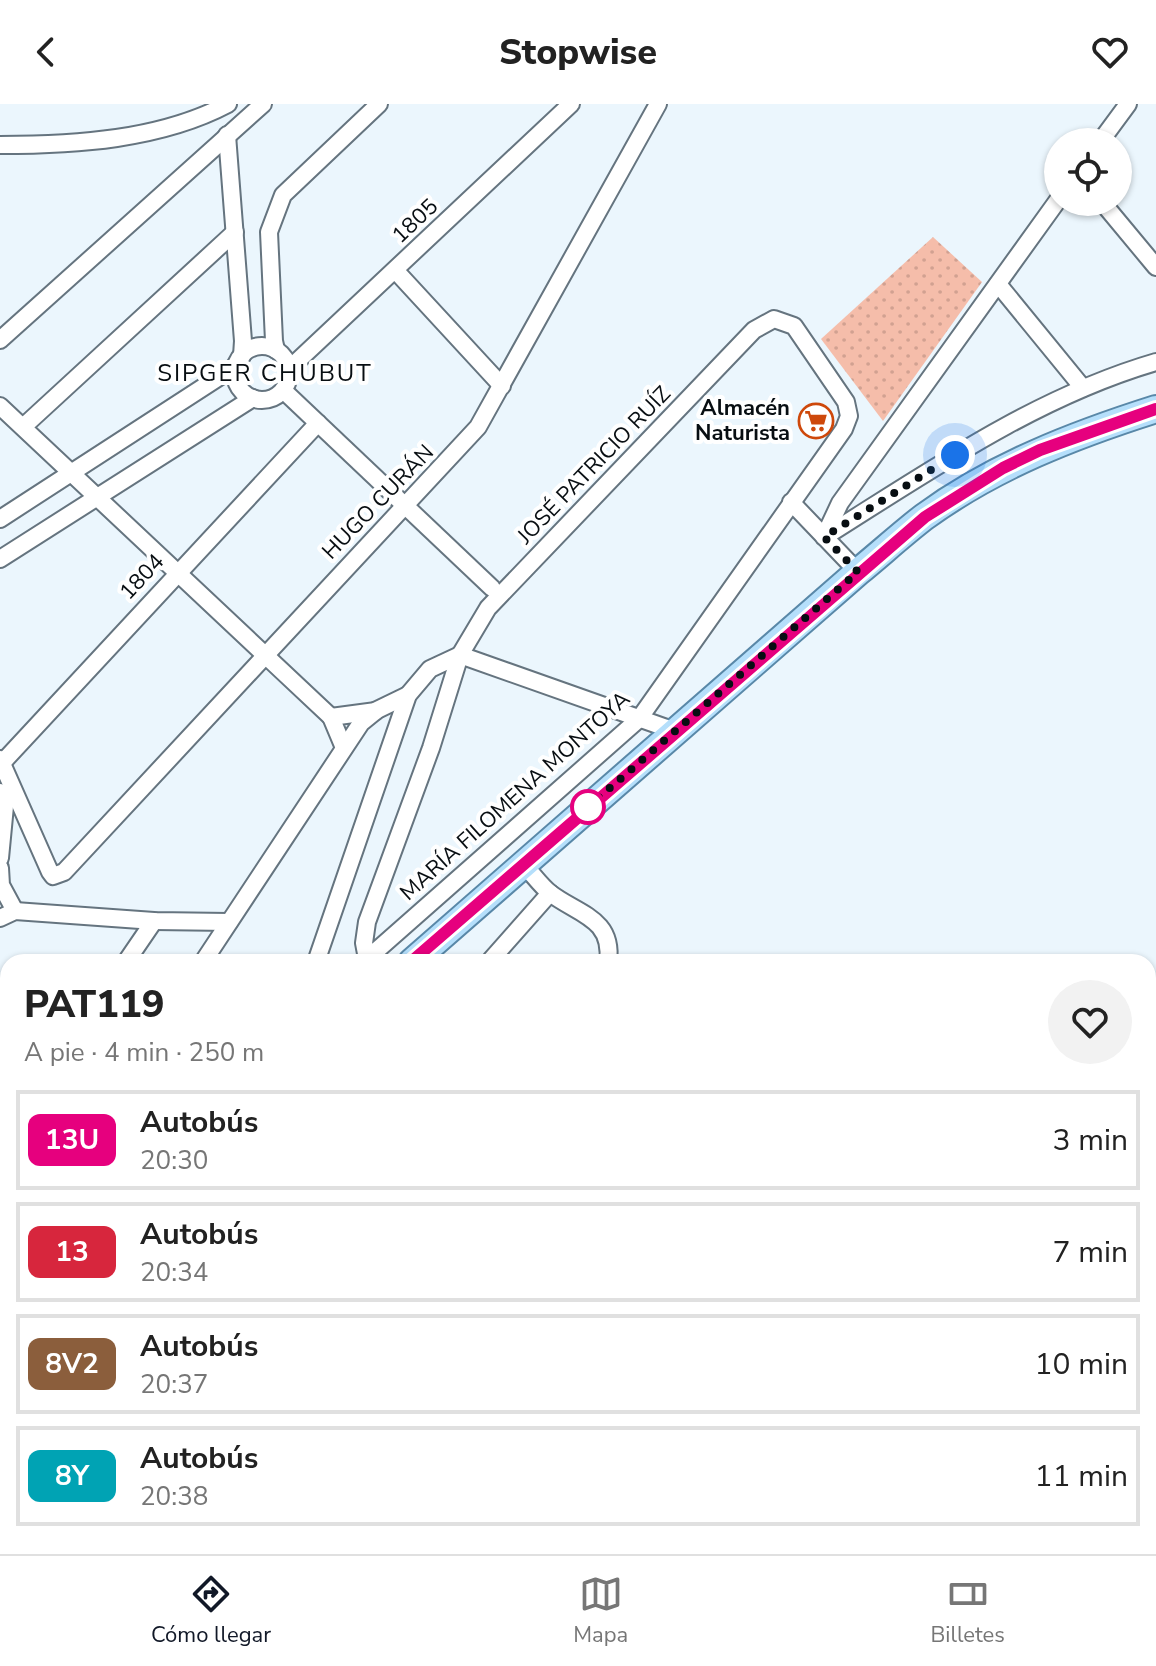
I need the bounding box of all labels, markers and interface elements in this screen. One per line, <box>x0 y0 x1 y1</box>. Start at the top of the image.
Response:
text: Stopwise <box>499 28 657 77</box>
icon: back <box>24 30 68 74</box>
icon: heart <box>1088 30 1132 74</box>
map controls <box>1044 128 1132 216</box>
button: locate <box>1044 128 1132 216</box>
street label: 1805 <box>385 192 445 250</box>
district label: SIPGER CHUBUT <box>157 357 373 389</box>
street label: JOSÉ PATRICIO RUÍZ <box>510 380 677 551</box>
place label: Almacén Naturista <box>695 393 790 448</box>
supermarket icon: Almacén Naturista <box>797 402 835 440</box>
your location <box>935 435 975 475</box>
street label: HUGO CURÁN <box>316 438 440 566</box>
street label: 1804 <box>113 547 171 607</box>
street label: MARÍA FILOMENA MONTOYA <box>393 684 637 908</box>
unlabelled marker <box>571 790 605 824</box>
text: PAT119 <box>24 979 164 1030</box>
button: heart <box>1048 980 1132 1064</box>
text: A pie · 4 min · 250 m <box>24 1035 264 1070</box>
text: Autobús <box>140 1102 258 1143</box>
text: 3 min <box>1053 1120 1128 1161</box>
text: 13U <box>45 1121 99 1159</box>
text: 20:30 <box>140 1143 208 1178</box>
text: Autobús <box>140 1214 258 1255</box>
text: 7 min <box>1053 1232 1128 1273</box>
text: 13 <box>55 1233 89 1271</box>
text: 20:34 <box>140 1255 208 1290</box>
text: Autobús <box>140 1326 258 1367</box>
text: 10 min <box>1035 1344 1128 1385</box>
text: 8V2 <box>45 1345 99 1383</box>
text: 20:37 <box>140 1367 208 1402</box>
text: Autobús <box>140 1438 258 1479</box>
text: 11 min <box>1035 1456 1128 1497</box>
text: 8Y <box>55 1457 89 1495</box>
text: 20:38 <box>140 1479 208 1514</box>
tab: Cómo llegar <box>151 1572 271 1650</box>
tab: Mapa <box>573 1572 628 1650</box>
tab: Billetes <box>930 1572 1005 1650</box>

